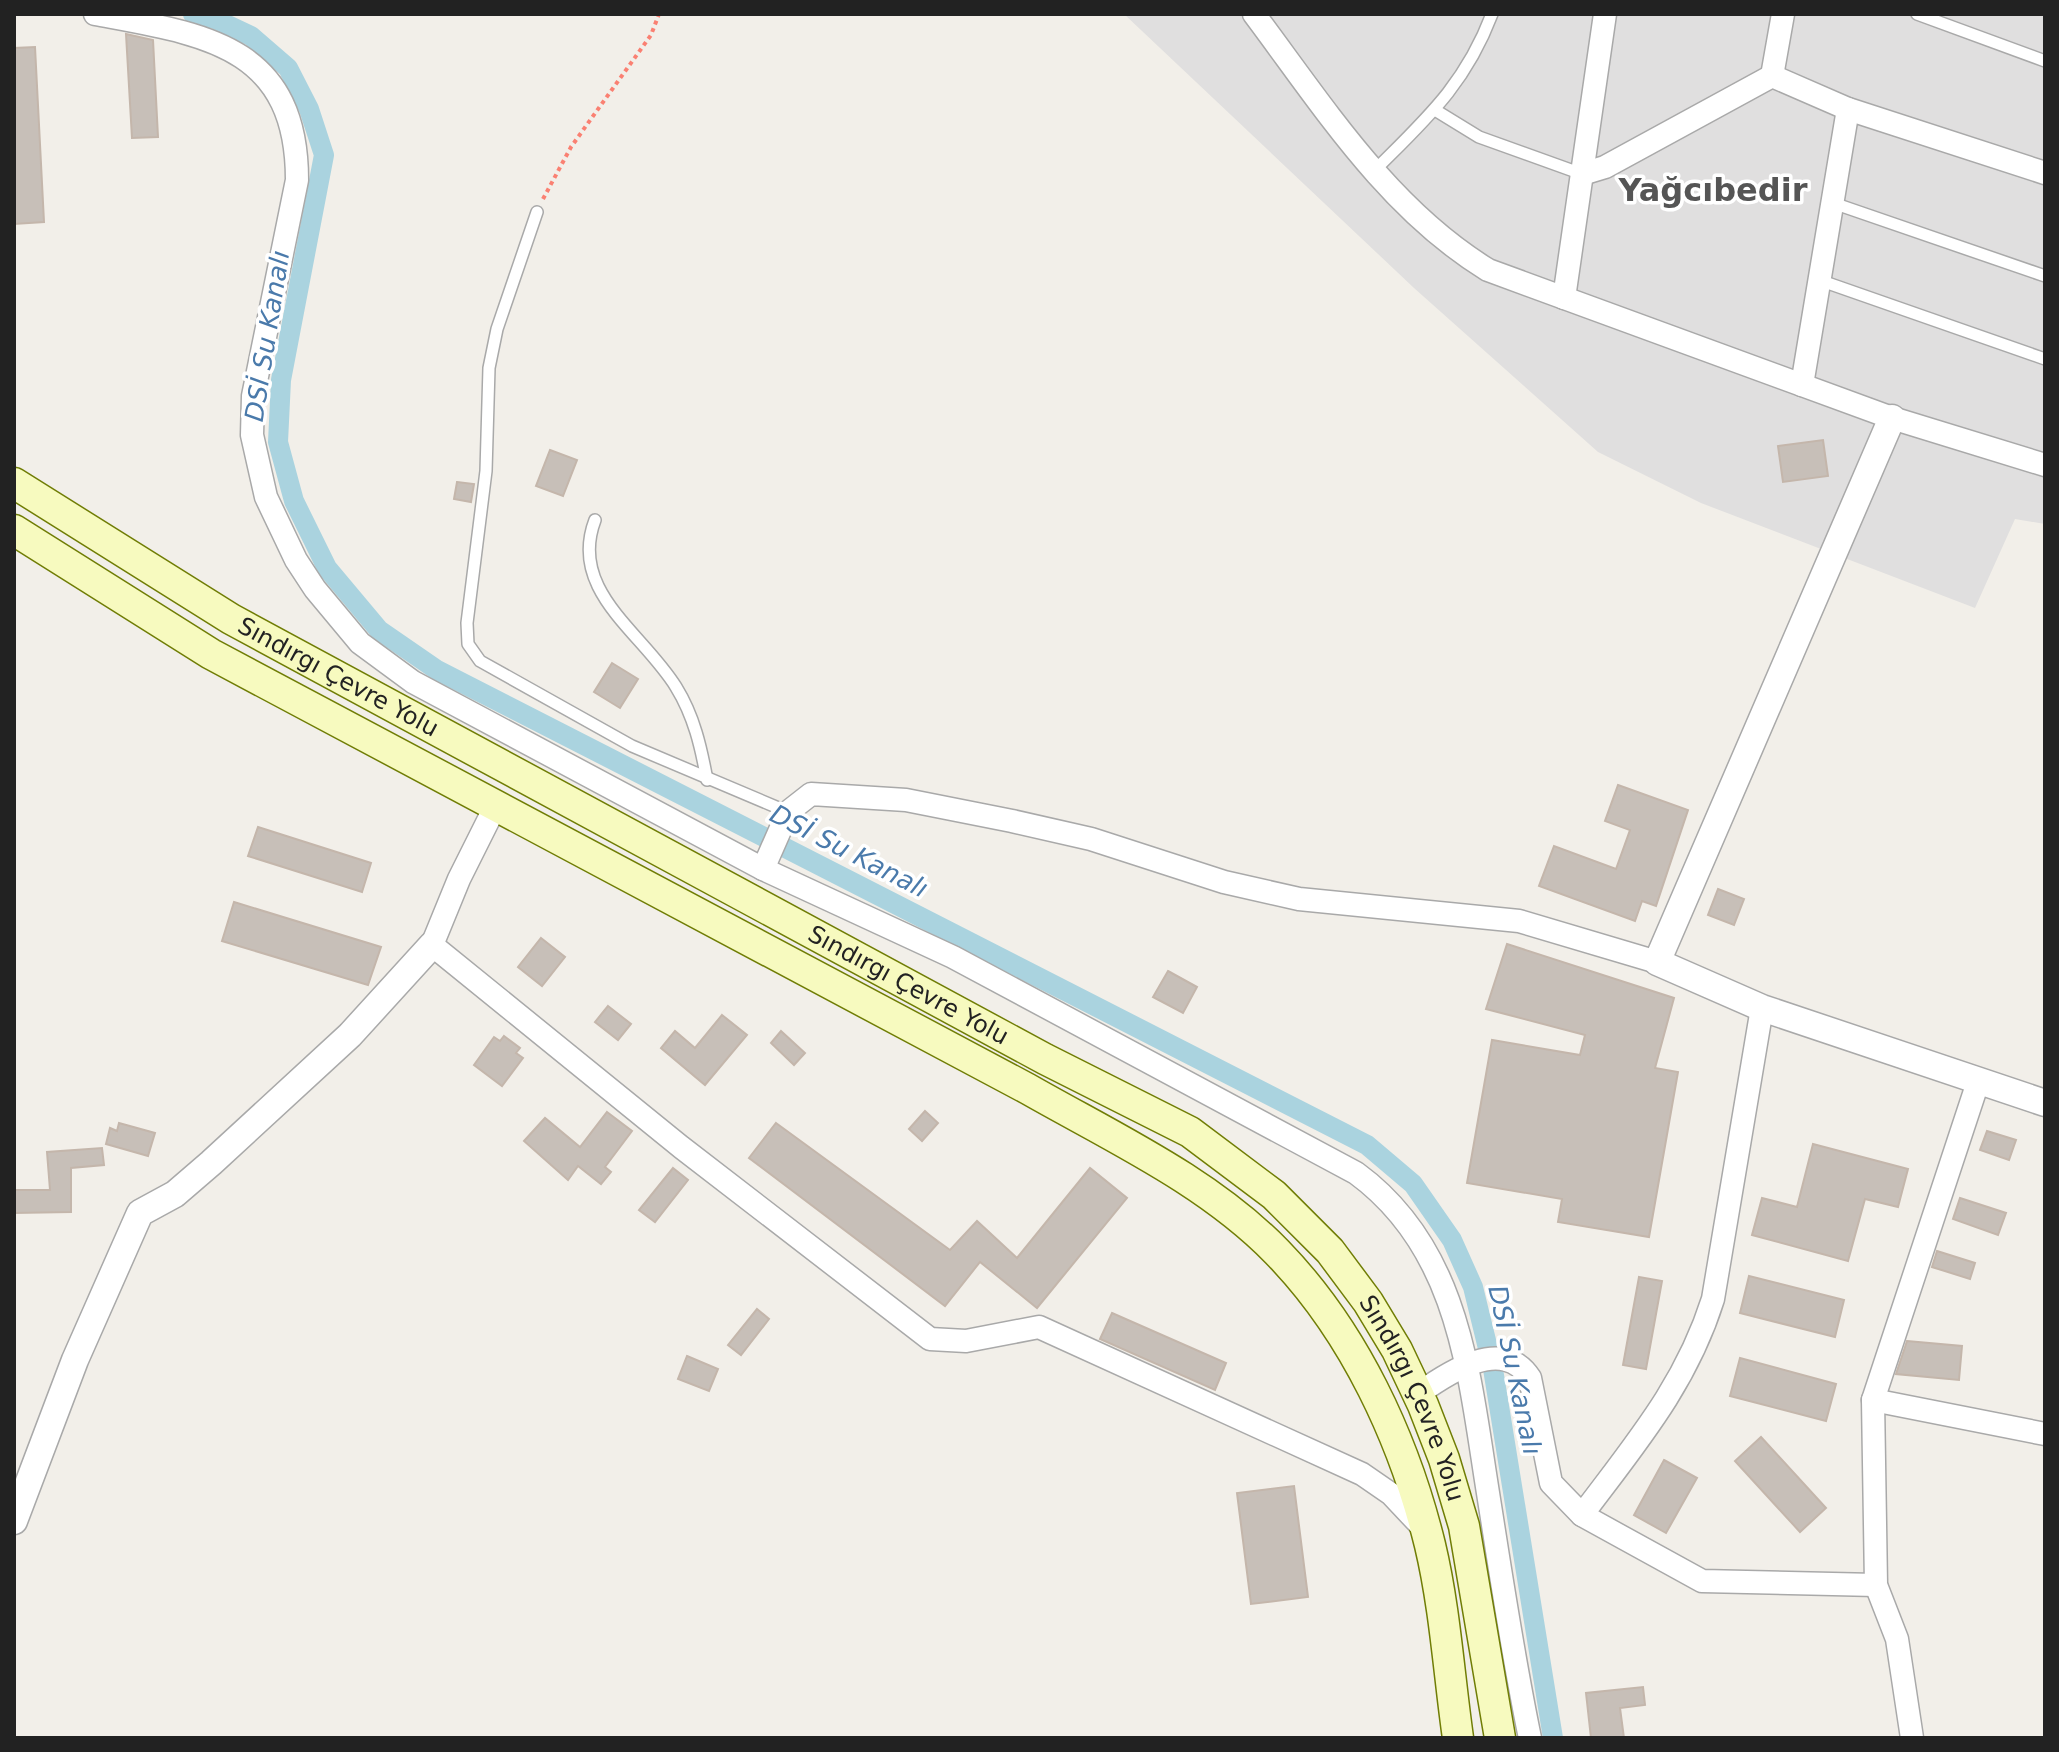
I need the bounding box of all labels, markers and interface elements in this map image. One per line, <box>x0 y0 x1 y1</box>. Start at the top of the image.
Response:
district label: Yağcıbedir <box>1618 171 1808 209</box>
water label: DSİ Su Kanalı <box>238 248 295 424</box>
street label: Sındırgı Çevre Yolu <box>233 611 443 742</box>
water label: DSİ Su Kanalı <box>765 798 933 904</box>
street label: Sındırgı Çevre Yolu <box>803 920 1013 1051</box>
water label: DSİ Su Kanalı <box>1482 1282 1549 1458</box>
street label: Sındırgı Çevre Yolu <box>1353 1290 1470 1505</box>

